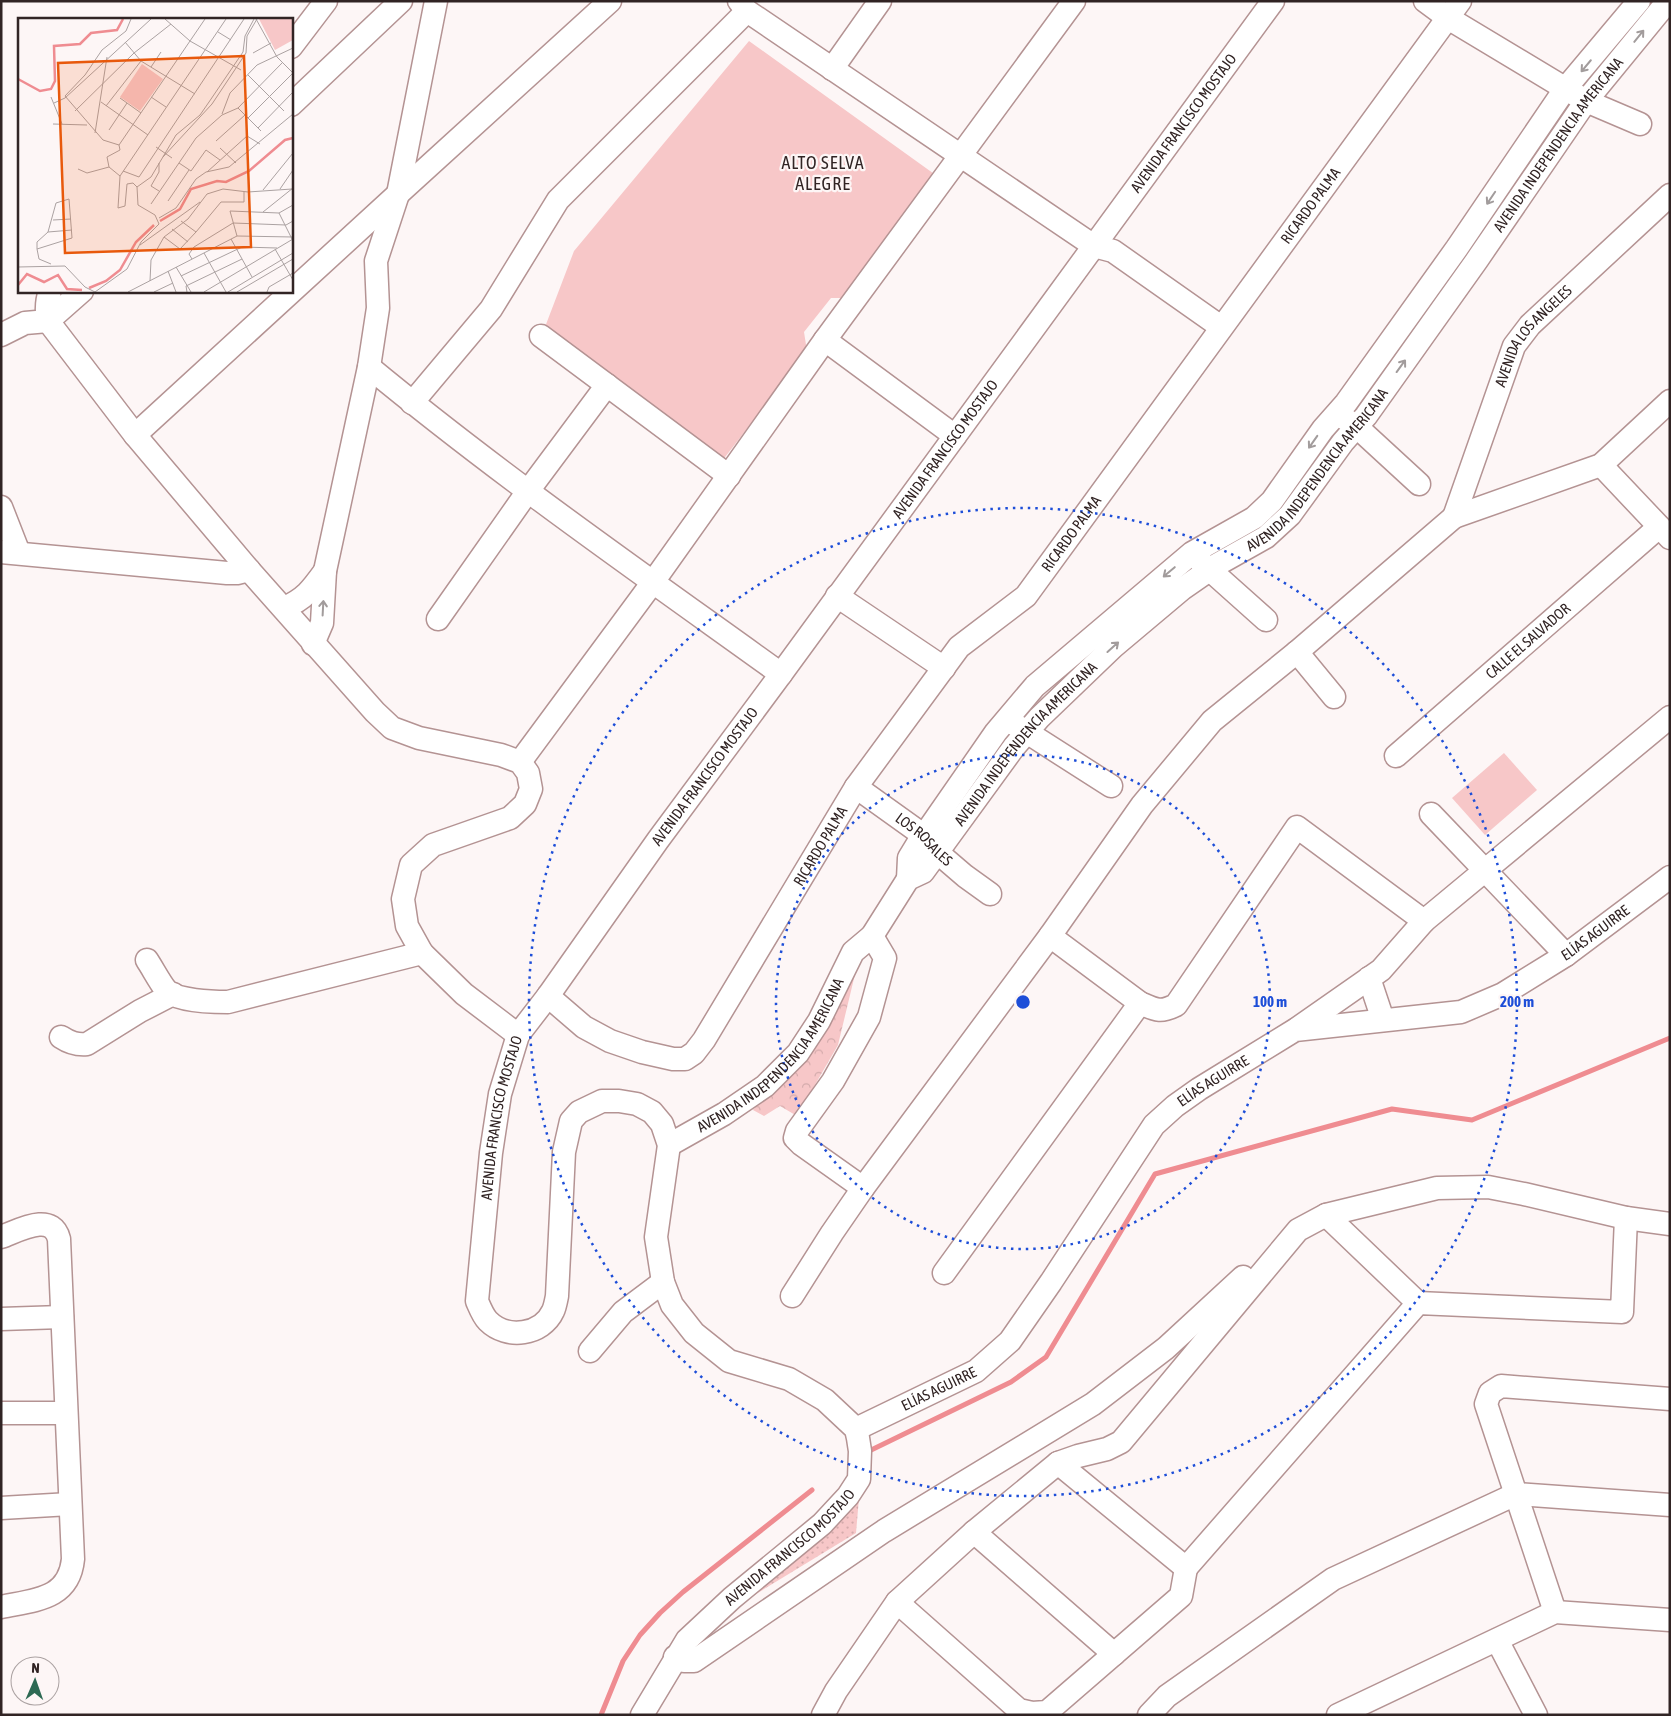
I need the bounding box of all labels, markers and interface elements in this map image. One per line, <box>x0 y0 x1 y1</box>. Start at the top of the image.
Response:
inset map <box>18 18 292 292</box>
one-way arrow <box>1634 30 1645 43</box>
street label: AVENIDA FRANCISCO MOSTAJO <box>1127 50 1240 195</box>
street label: AVENIDA INDEPENDENCIA AMERICANA <box>1490 53 1627 235</box>
one-way arrow <box>1580 59 1591 72</box>
district label: ALTO SELVA ALEGRE <box>781 152 865 194</box>
street label: RICARDO PALMA <box>1277 164 1344 247</box>
one-way arrow <box>1486 191 1496 205</box>
street label: AVENIDA LOS ANGELES <box>1491 282 1575 389</box>
one-way arrow <box>1396 360 1406 374</box>
street label: AVENIDA FRANCISCO MOSTAJO <box>889 376 1001 522</box>
street label: AVENIDA INDEPENDENCIA AMERICANA <box>1243 384 1391 554</box>
one-way arrow <box>1308 435 1318 449</box>
street label: RICARDO PALMA <box>1038 492 1105 575</box>
one-way arrow <box>1163 566 1176 577</box>
street label: CALLE EL SALVADOR <box>1482 599 1574 682</box>
one-way arrow <box>318 601 327 617</box>
one-way arrow <box>1106 642 1119 653</box>
street label: AVENIDA INDEPENDENCIA AMERICANA <box>951 658 1101 829</box>
street label: AVENIDA FRANCISCO MOSTAJO <box>648 704 761 849</box>
street label: RICARDO PALMA <box>790 803 851 889</box>
street label: LOS ROSALES <box>892 809 956 869</box>
street label: ELÍAS AGUIRRE <box>1558 901 1633 964</box>
street label: AVENIDA INDEPENDENCIA AMERICANA <box>694 975 847 1135</box>
centre of rings <box>1014 993 1032 1011</box>
text: 100 m <box>1253 993 1287 1010</box>
text: 200 m <box>1500 993 1534 1010</box>
street label: AVENIDA FRANCISCO MOSTAJO <box>478 1033 525 1201</box>
street label: ELÍAS AGUIRRE <box>1174 1051 1252 1110</box>
street label: ELÍAS AGUIRRE <box>898 1363 979 1414</box>
street label: AVENIDA FRANCISCO MOSTAJO <box>721 1486 858 1608</box>
north arrow <box>10 1656 60 1706</box>
text: N <box>31 1660 40 1676</box>

